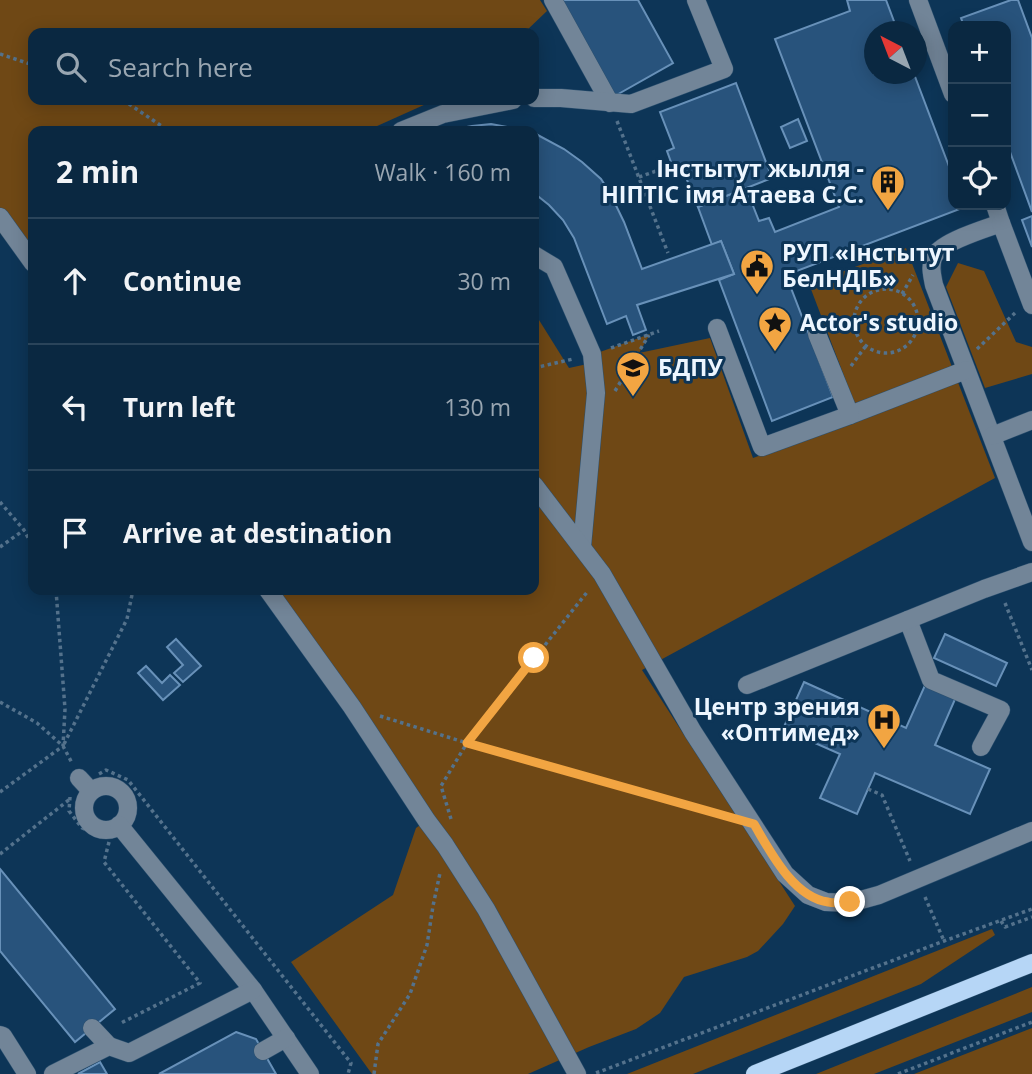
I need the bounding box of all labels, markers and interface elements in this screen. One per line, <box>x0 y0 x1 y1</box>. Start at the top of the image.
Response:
north arrow <box>864 21 927 84</box>
map controls <box>948 21 1011 210</box>
button: + <box>948 21 1011 84</box>
search box <box>28 28 539 105</box>
icon: search <box>52 48 90 86</box>
text: Search here <box>108 49 253 85</box>
button: − <box>948 84 1011 147</box>
button: locate <box>948 147 1011 210</box>
text: 2 min <box>56 151 139 192</box>
place label: Інстытут жылля - НІПТІС імя Атаева С.С. <box>601 152 864 210</box>
text: Walk · 160 m <box>374 156 511 188</box>
building icon: Інстытут жылля - НІПТІС імя Атаева С.С. <box>869 163 907 212</box>
place label: РУП «Інстытут БелНДІБ» <box>782 236 955 294</box>
public building icon: РУП «Інстытут БелНДІБ» <box>738 247 776 296</box>
icon: ahead <box>56 262 94 300</box>
text: Continue <box>123 263 242 299</box>
text: 30 m <box>457 265 511 297</box>
place icon: Actor's studio <box>756 304 794 353</box>
place label: Actor's studio <box>800 306 958 338</box>
school or university icon: БДПУ <box>614 349 652 398</box>
place label: БДПУ <box>658 351 723 383</box>
icon: left <box>56 388 94 426</box>
text: Turn left <box>123 389 235 425</box>
text: 130 m <box>444 391 511 423</box>
icon: arrive <box>56 514 94 552</box>
text: Arrive at destination <box>123 515 392 551</box>
route start <box>518 642 549 673</box>
place label: Центр зрения «Оптимед» <box>694 690 860 748</box>
hospital icon: Центр зрения «Оптимед» <box>865 701 903 750</box>
route end <box>834 886 865 917</box>

